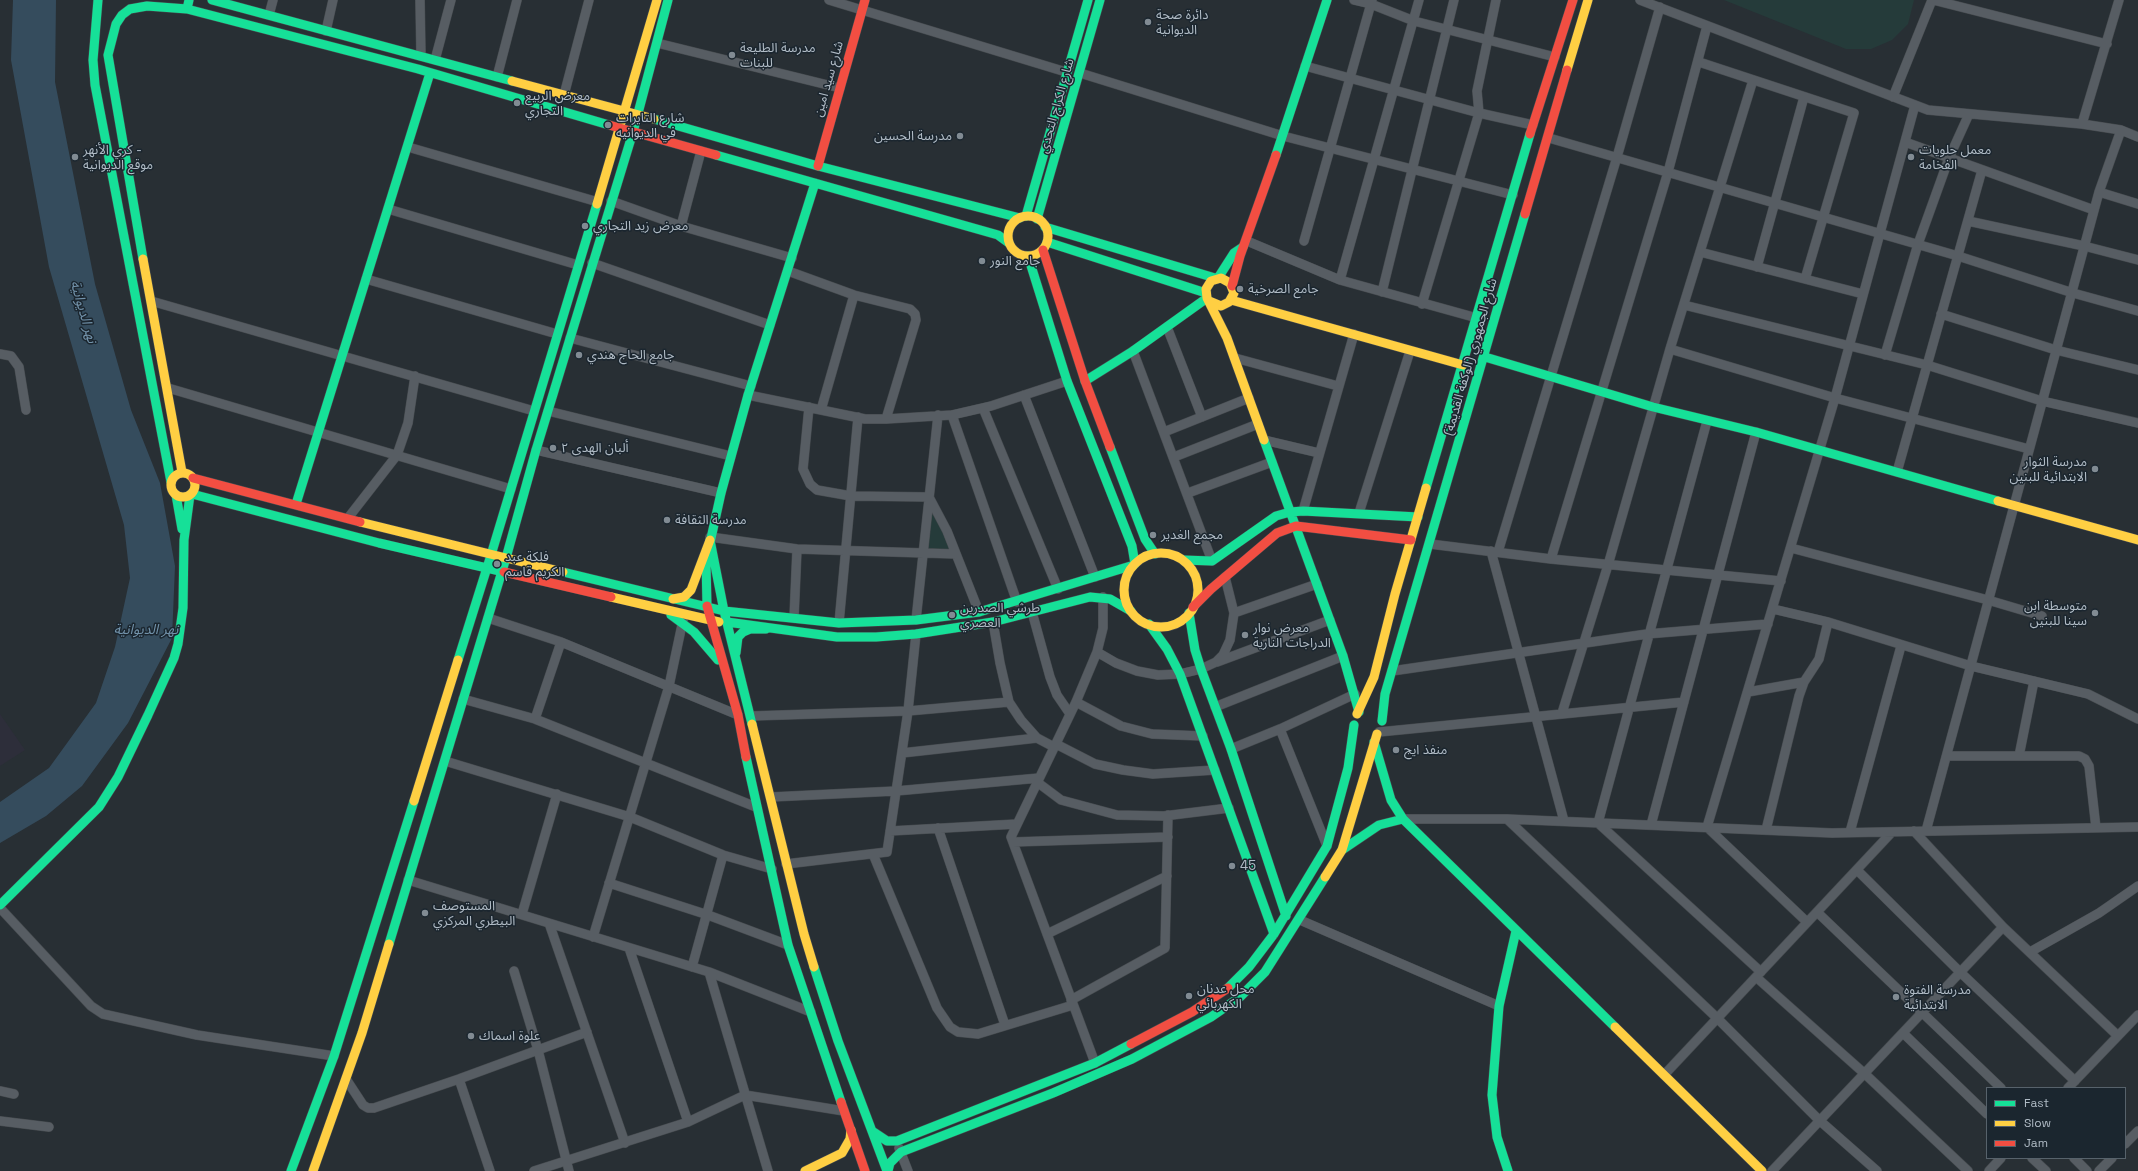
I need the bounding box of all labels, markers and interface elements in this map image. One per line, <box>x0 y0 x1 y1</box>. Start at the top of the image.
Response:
place label: دائرة صحة الديوانية <box>1156 7 1208 38</box>
marker: دائرة صحة الديوانية <box>1143 17 1153 27</box>
street label: شارع سيد امين <box>811 39 847 119</box>
place label: مدرسة الطليعة للبنات <box>740 40 816 71</box>
marker: مدرسة الطليعة للبنات <box>727 50 737 60</box>
street label: شارع الكراج التحدي <box>1036 57 1078 155</box>
place label: معرض الربيع التجاري <box>525 88 590 119</box>
marker: معرض الربيع التجاري <box>512 98 522 108</box>
place label: شارع التايرات في الديوانيه <box>616 110 684 141</box>
marker: شارع التايرات في الديوانيه <box>603 120 613 130</box>
place label: مدرسة الحسين <box>874 128 952 144</box>
marker: مدرسة الحسين <box>955 131 965 141</box>
place label: كري الأنهر - موقع الديوانية <box>83 142 153 173</box>
place label: معمل حلويات الفخامة <box>1919 142 1991 173</box>
marker: كري الأنهر - موقع الديوانية <box>70 152 80 162</box>
marker: معمل حلويات الفخامة <box>1906 152 1916 162</box>
place label: معرض زيد التجاري <box>593 218 688 234</box>
marker: معرض زيد التجاري <box>580 221 590 231</box>
place label: جامع النور <box>990 253 1040 269</box>
marker: جامع النور <box>977 256 987 266</box>
street label: شارع الجمهوري (الوكفة القديمة) <box>1441 276 1501 438</box>
water label: نهر الديوانية <box>66 279 100 345</box>
place label: جامع الصرخية <box>1248 281 1319 297</box>
marker: جامع الصرخية <box>1235 284 1245 294</box>
place label: جامع الحاج هندي <box>587 347 674 363</box>
marker: جامع الحاج هندي <box>574 350 584 360</box>
place label: ألبان الهدى ٢ <box>561 440 629 456</box>
marker: ألبان الهدى ٢ <box>548 443 558 453</box>
place label: مدرسة الثوار الابتدائية للبنين <box>2009 454 2087 485</box>
marker: مدرسة الثوار الابتدائية للبنين <box>2090 464 2100 474</box>
place label: مدرسة الثقافة <box>675 512 747 528</box>
marker: مدرسة الثقافة <box>662 515 672 525</box>
place label: مجمع الغدير <box>1161 527 1223 543</box>
marker: مجمع الغدير <box>1148 530 1158 540</box>
place label: فلكة عبد الكريم قاسم <box>505 549 564 580</box>
marker: فلكة عبد الكريم قاسم <box>492 559 502 569</box>
place label: متوسطة ابن سينا للبنين <box>2024 598 2087 629</box>
place label: طرشي الصدرين العصري <box>960 600 1040 631</box>
marker: متوسطة ابن سينا للبنين <box>2090 608 2100 618</box>
marker: طرشي الصدرين العصري <box>947 610 957 620</box>
place label: معرض نوار الدراجات النارية <box>1253 620 1331 651</box>
water label: نهر الديوانية <box>114 622 178 638</box>
marker: معرض نوار الدراجات النارية <box>1240 630 1250 640</box>
place label: منفذ ايج <box>1404 742 1447 758</box>
marker: منفذ ايج <box>1391 745 1401 755</box>
place label: 45 <box>1240 858 1256 874</box>
marker: 45 <box>1227 861 1237 871</box>
place label: المستوصف البيطري المركزي <box>433 898 515 929</box>
marker: المستوصف البيطري المركزي <box>420 908 430 918</box>
place label: محل عدنان الكهربائي <box>1197 981 1255 1012</box>
place label: مدرسة الفتوة الابتدائية <box>1904 982 1971 1013</box>
marker: محل عدنان الكهربائي <box>1184 991 1194 1001</box>
marker: مدرسة الفتوة الابتدائية <box>1891 992 1901 1002</box>
place label: علوة اسماك <box>479 1028 540 1044</box>
marker: علوة اسماك <box>466 1031 476 1041</box>
legend <box>1986 1087 2126 1159</box>
text: Fast <box>2024 1095 2049 1111</box>
text: Slow <box>2024 1115 2051 1131</box>
text: Jam <box>2024 1135 2048 1151</box>

